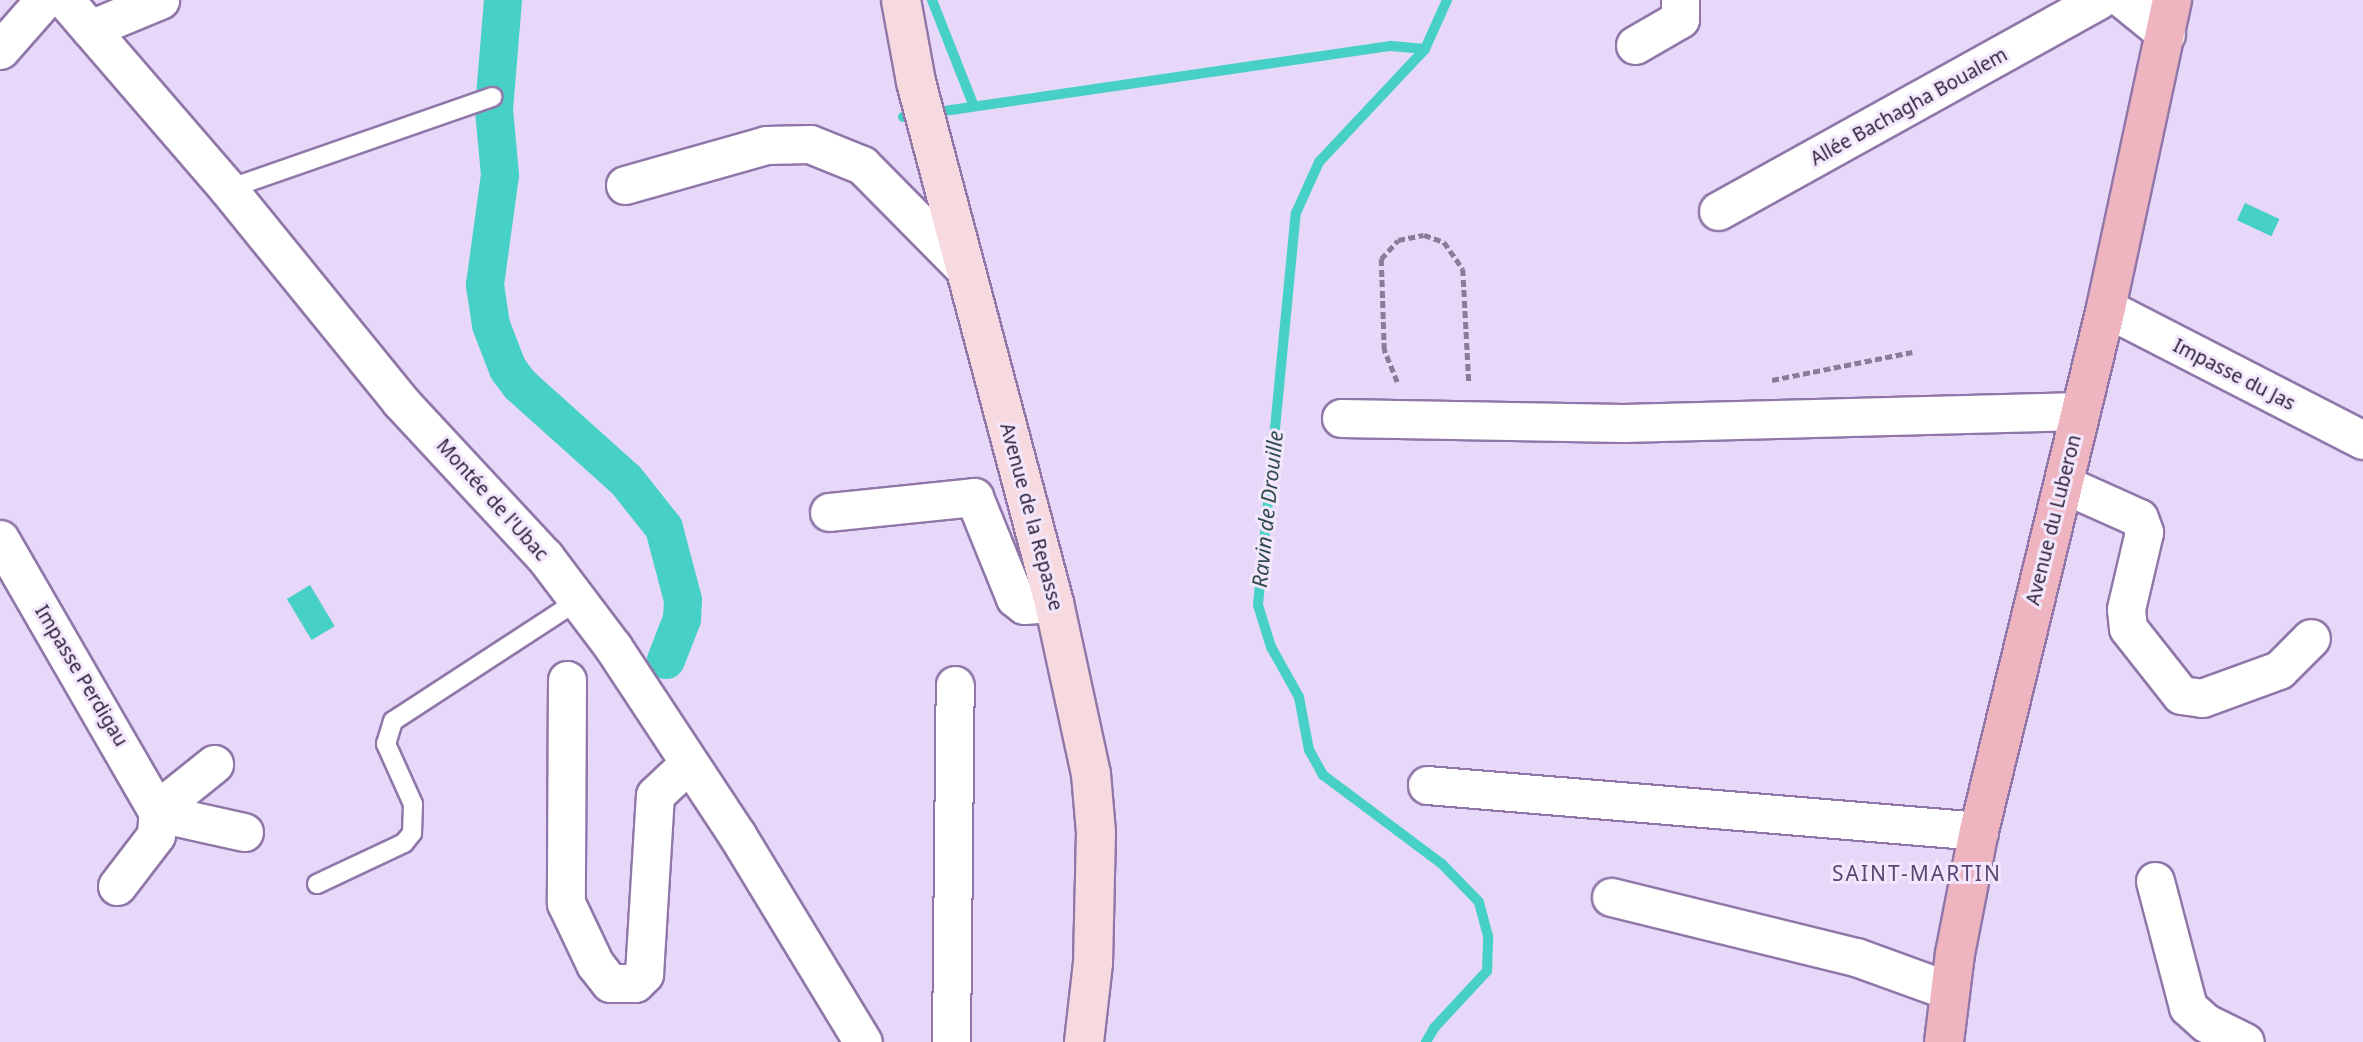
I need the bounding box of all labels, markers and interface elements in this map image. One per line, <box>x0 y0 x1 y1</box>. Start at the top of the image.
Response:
street label: Allée Bachagha Boualem <box>1807 43 2011 171</box>
street label: Impasse du Jas <box>2169 334 2299 416</box>
street label: Avenue de la Repasse <box>995 421 1067 613</box>
water label: Ravin de Drouille <box>1246 429 1288 589</box>
street label: Avenue du Luberon <box>2022 432 2086 608</box>
street label: Montée de l'Ubac <box>431 435 553 565</box>
street label: Impasse Perdigau <box>30 601 132 751</box>
district label: SAINT-MARTIN <box>1834 860 2000 886</box>

